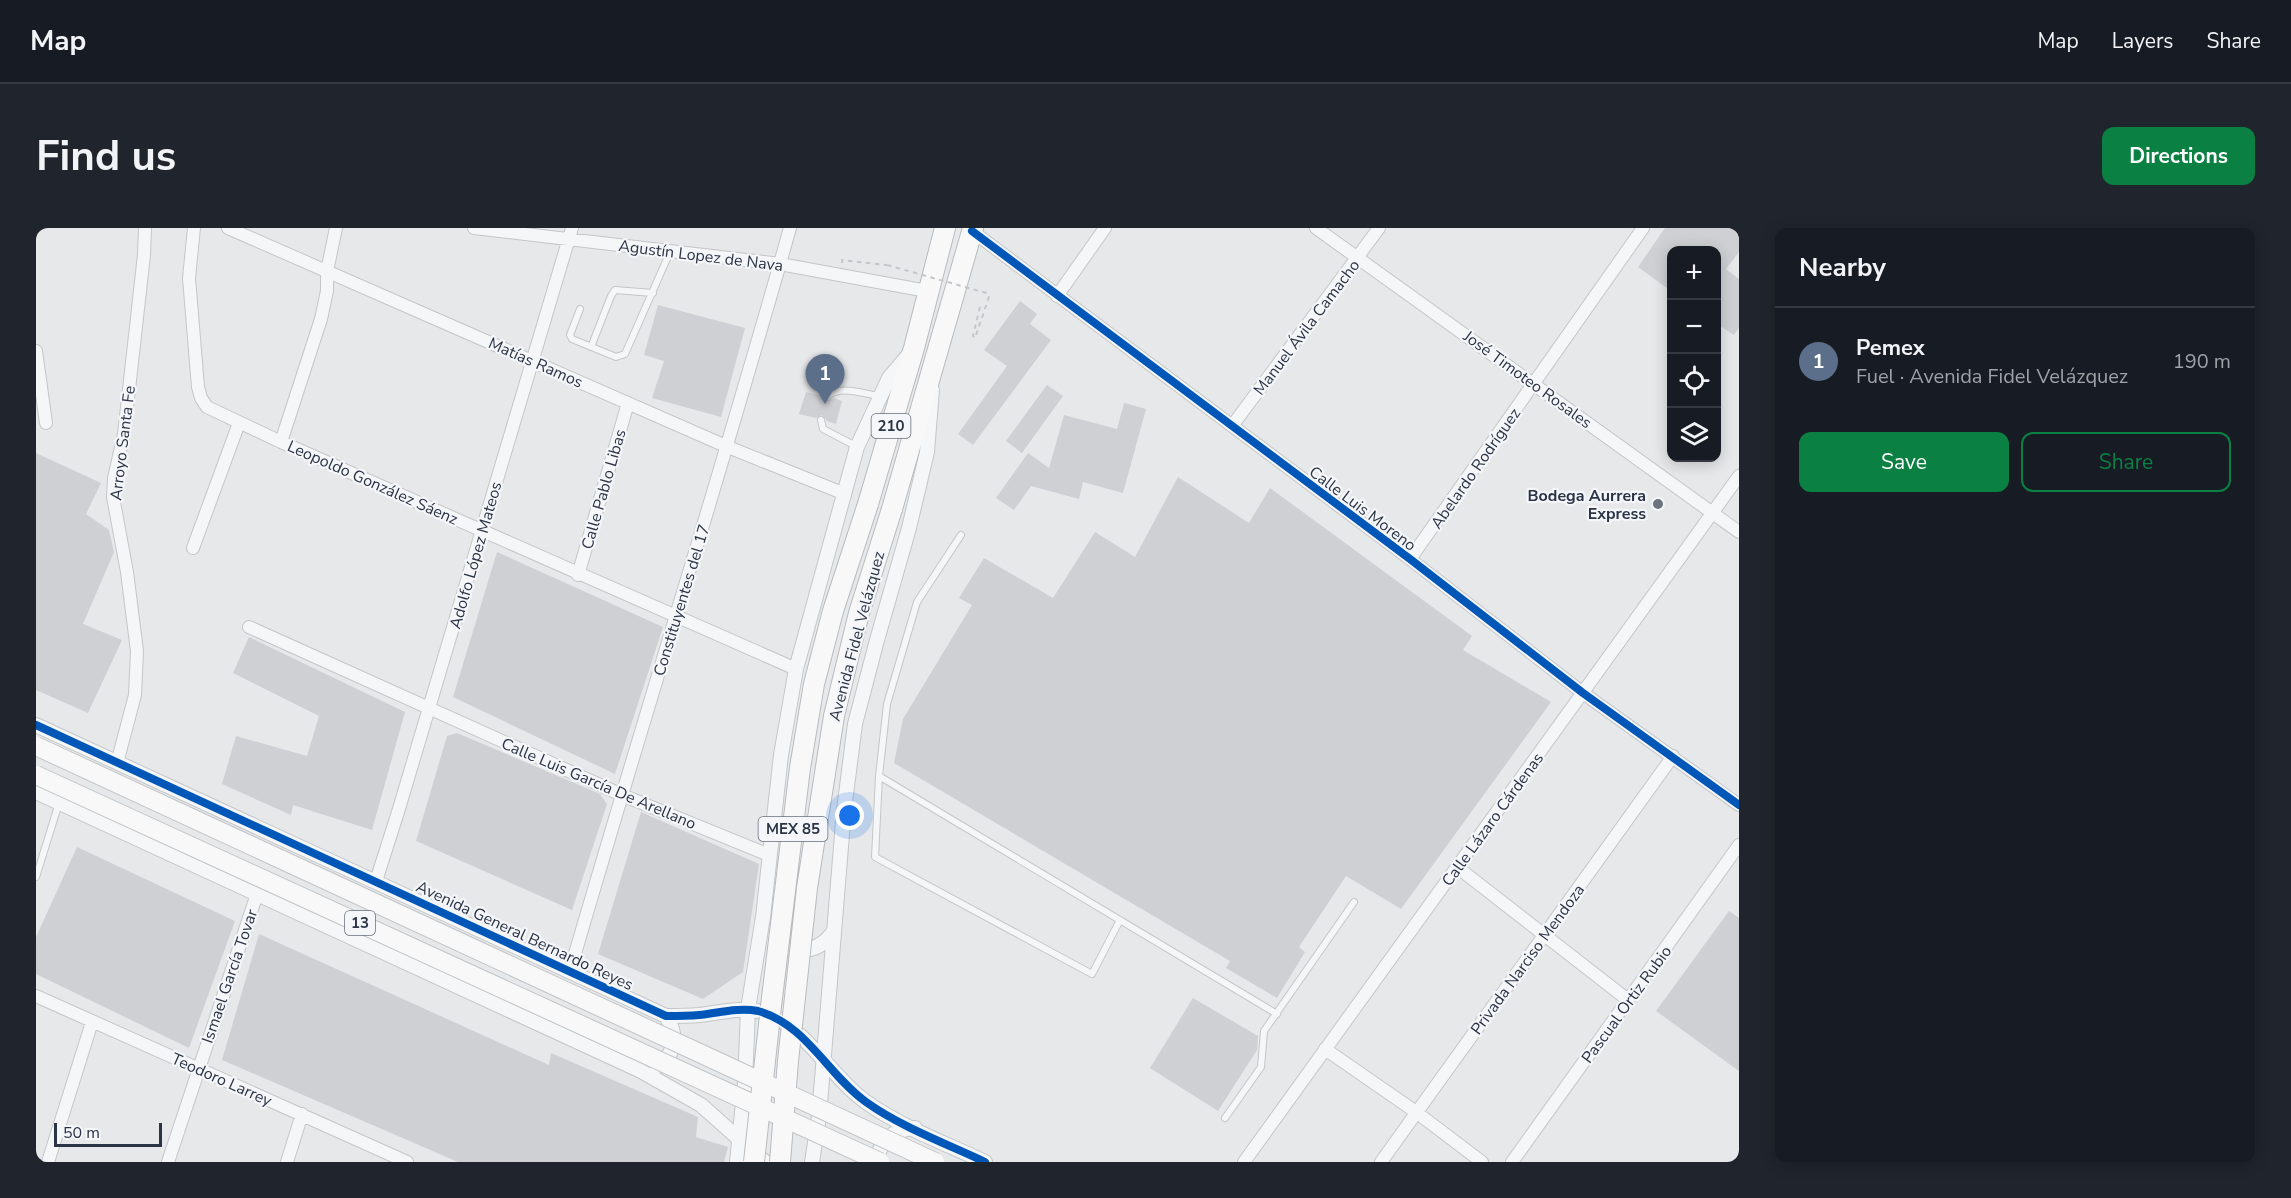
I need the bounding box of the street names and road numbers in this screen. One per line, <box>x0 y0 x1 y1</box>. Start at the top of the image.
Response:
street label: Agustín Lopez de Nava <box>617 235 784 277</box>
street label: Manuel Ávila Camacho <box>1248 255 1365 400</box>
street label: José Timoteo Rosales <box>1458 325 1596 434</box>
street label: Matías Ramos <box>485 332 586 394</box>
street label: Arroyo Santa Fe <box>105 384 141 502</box>
street label: Abelardo Rodríguez <box>1426 404 1526 533</box>
road number: 210 <box>872 414 910 438</box>
street label: Calle Pablo Libas <box>576 427 632 552</box>
street label: Leopoldo González Sáenz <box>284 435 461 531</box>
street label: Calle Luis Moreno <box>1304 461 1420 556</box>
street label: Adolfo López Mateos <box>444 479 508 631</box>
street label: Constituyentes del 17 <box>648 522 715 679</box>
street label: Avenida Fidel Velázquez <box>824 549 890 724</box>
street label: Calle Luis García De Arellano <box>498 733 700 835</box>
street label: Calle Lázaro Cárdenas <box>1437 748 1549 891</box>
road number: MEX 85 <box>758 817 828 841</box>
street label: Avenida General Bernardo Reyes <box>412 876 637 996</box>
street label: Privada Narciso Mendoza <box>1466 880 1590 1039</box>
street label: Ismael García Tovar <box>197 906 263 1046</box>
road number: 13 <box>345 911 375 935</box>
street label: Pascual Ortiz Rubio <box>1577 941 1677 1068</box>
street label: Teodoro Larrey <box>168 1048 276 1112</box>

